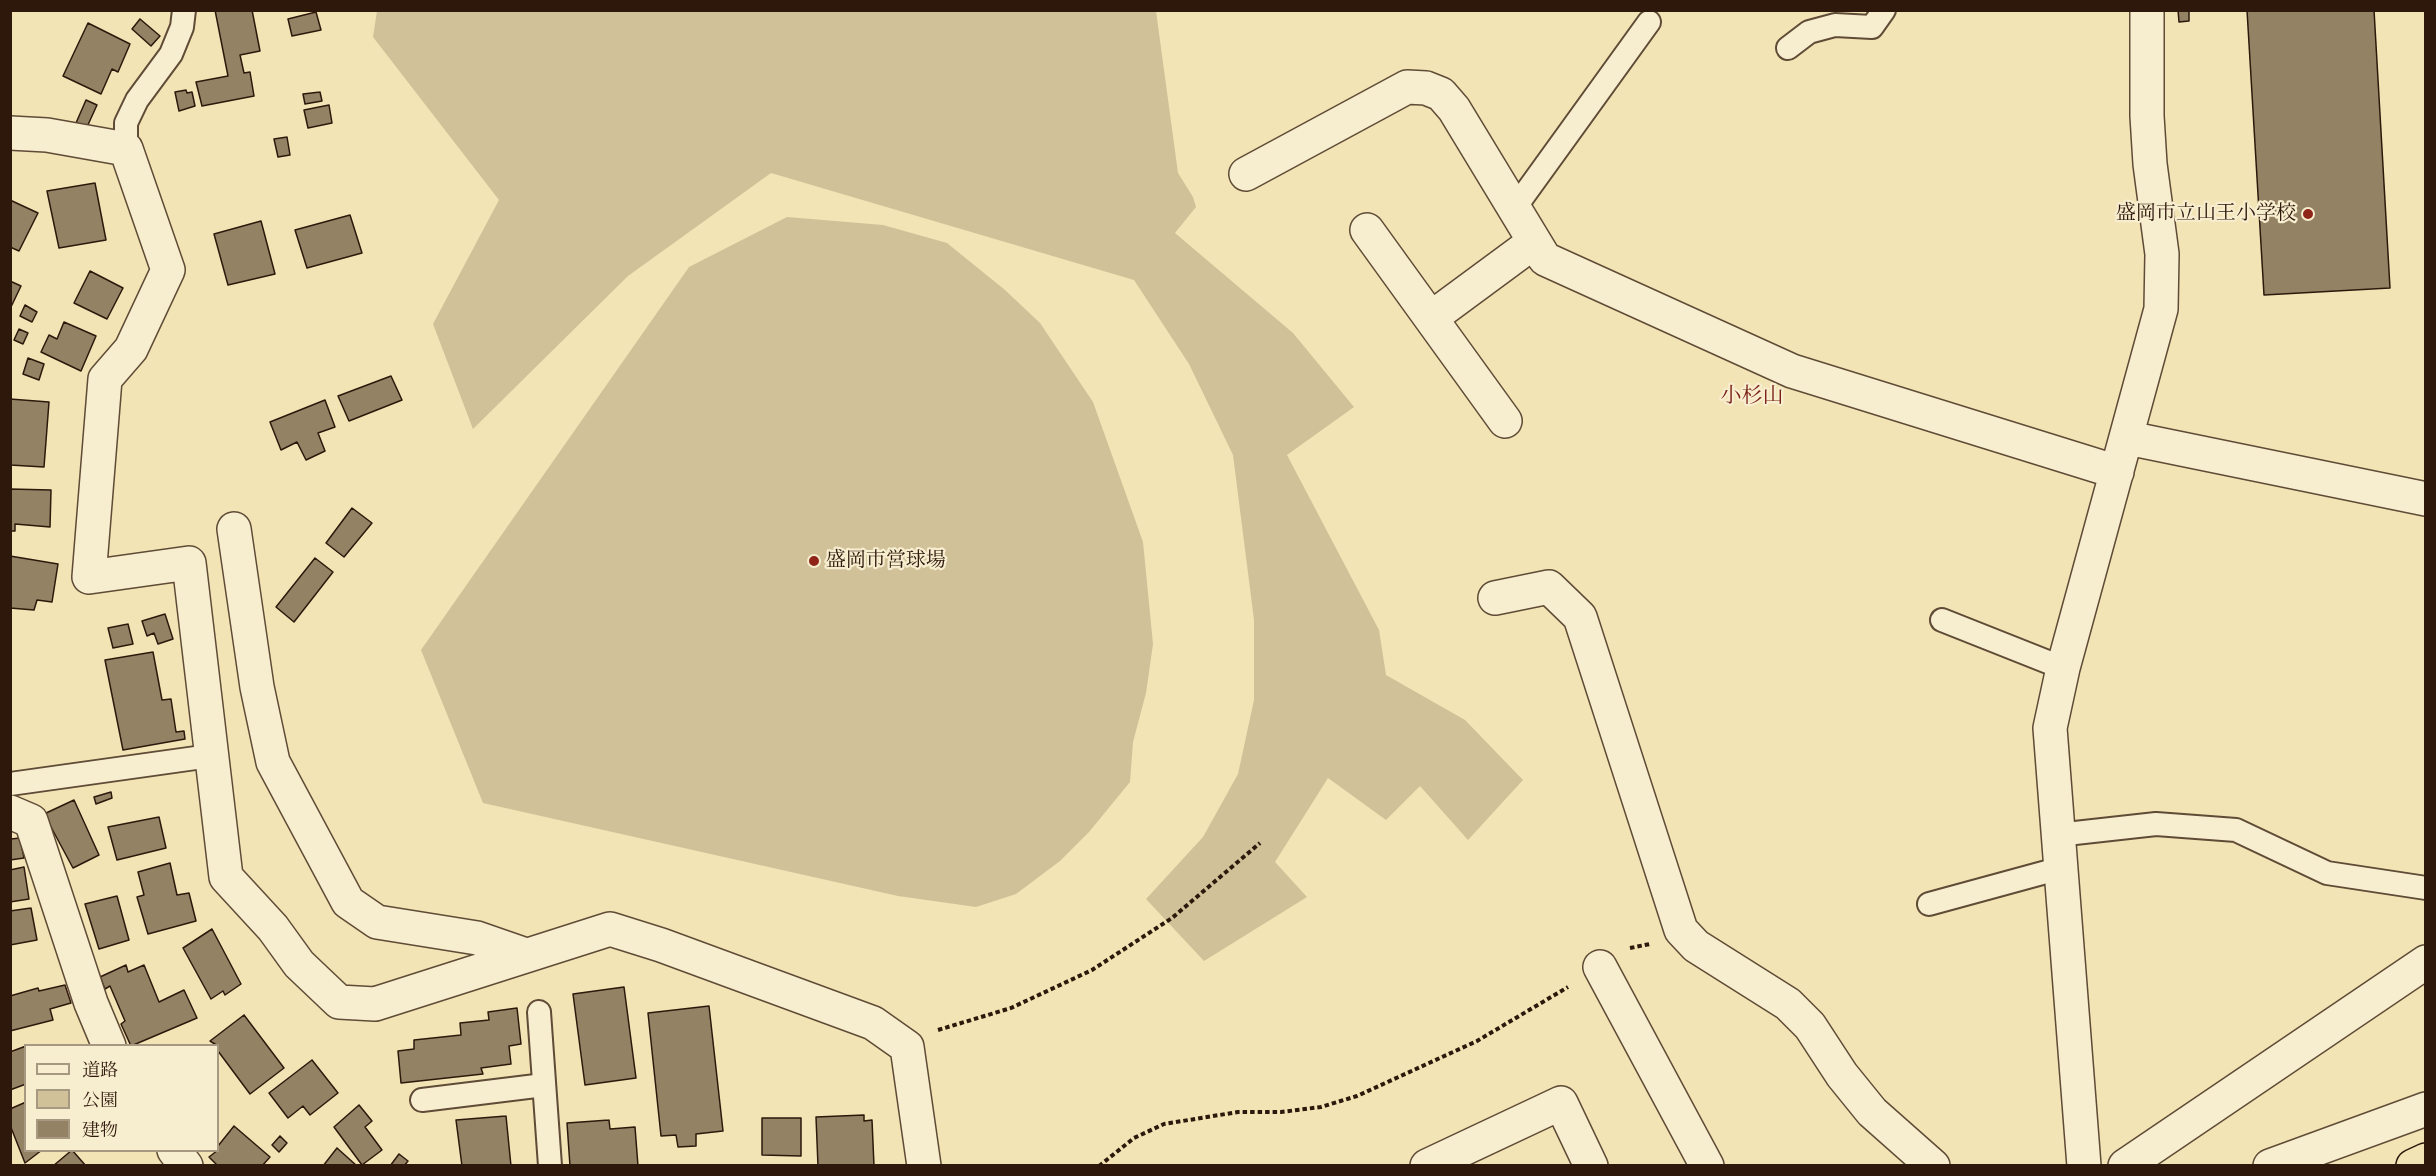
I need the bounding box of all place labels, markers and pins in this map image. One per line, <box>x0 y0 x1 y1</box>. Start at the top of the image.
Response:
place label: 盛岡市立山王小学校 <box>2116 202 2296 226</box>
marker: 盛岡市立山王小学校 <box>2301 207 2315 221</box>
place label: 盛岡市営球場 <box>826 549 946 573</box>
marker: 盛岡市営球場 <box>807 554 821 568</box>

